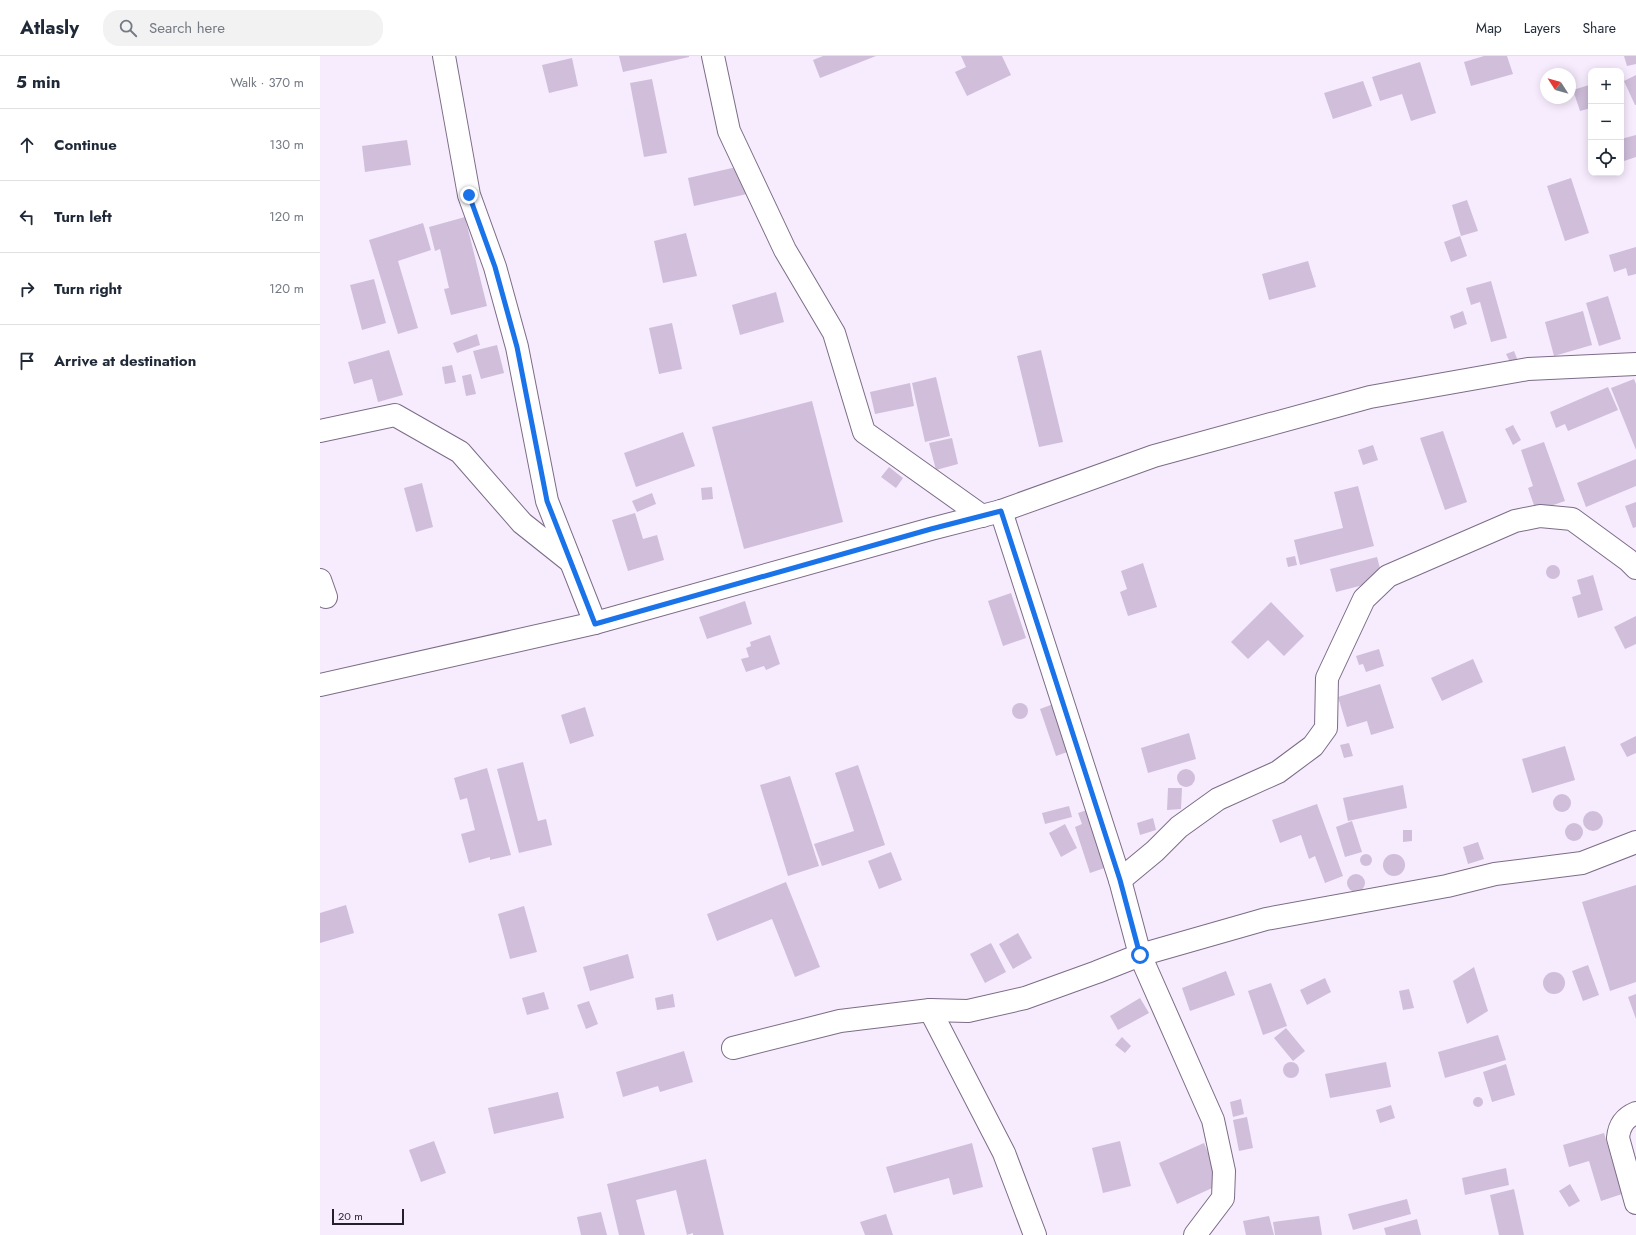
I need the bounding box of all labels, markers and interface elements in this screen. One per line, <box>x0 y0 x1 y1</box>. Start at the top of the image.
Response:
search box <box>103 10 383 46</box>
text: Atlasly <box>20 14 79 41</box>
icon: search <box>117 17 139 39</box>
text: Search here <box>149 17 225 39</box>
text: Map <box>1476 18 1502 38</box>
text: Layers <box>1524 18 1560 38</box>
text: Share <box>1582 18 1616 38</box>
north arrow <box>1540 68 1576 104</box>
map controls <box>1588 68 1624 176</box>
button: + <box>1588 68 1624 104</box>
text: 5 min <box>16 70 60 94</box>
text: Walk · 370 m <box>230 73 304 92</box>
button: − <box>1588 104 1624 140</box>
icon: ahead <box>16 134 38 156</box>
text: Continue <box>54 134 117 156</box>
text: 130 m <box>269 135 304 154</box>
button: locate <box>1588 140 1624 176</box>
route end <box>460 186 478 204</box>
icon: left <box>16 206 38 228</box>
text: Turn left <box>54 206 112 228</box>
text: 120 m <box>269 207 304 226</box>
icon: right <box>16 278 38 300</box>
text: Turn right <box>54 278 122 300</box>
text: 120 m <box>269 279 304 298</box>
icon: arrive <box>16 350 38 372</box>
text: Arrive at destination <box>54 350 196 372</box>
route start <box>1131 946 1149 964</box>
scale bar <box>332 1207 404 1226</box>
text: 20 m <box>338 1208 363 1224</box>

